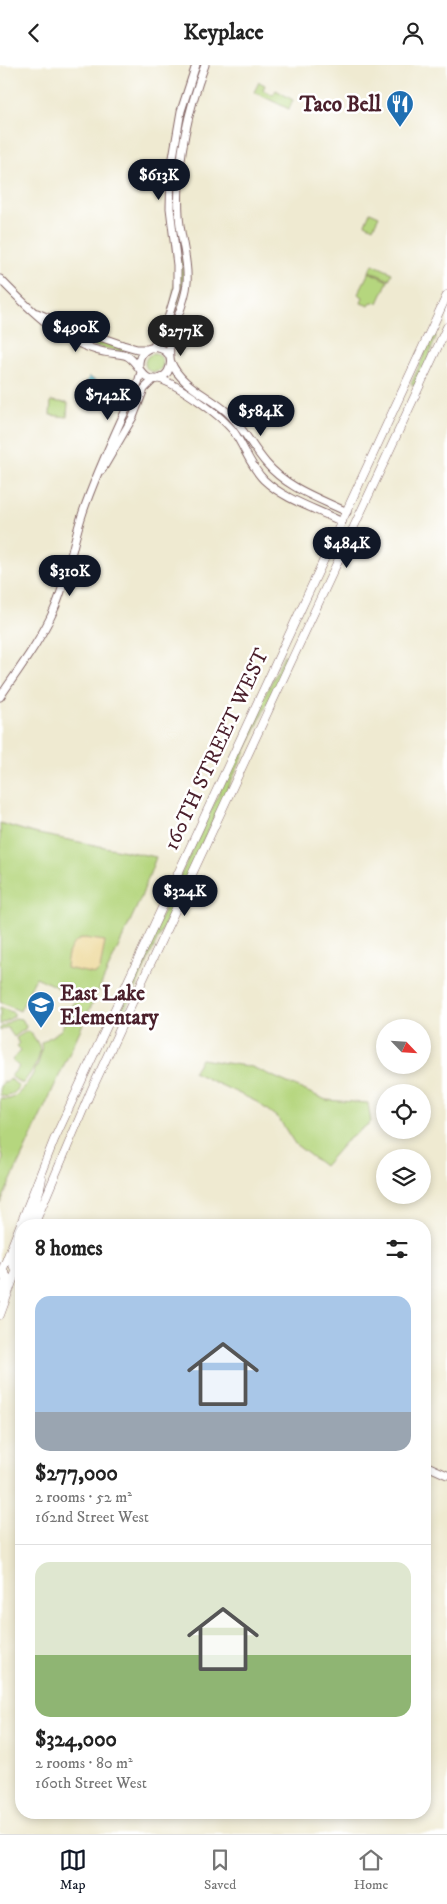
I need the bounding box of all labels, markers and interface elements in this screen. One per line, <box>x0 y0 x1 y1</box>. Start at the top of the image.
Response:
icon: back <box>20 19 48 47</box>
text: Keyplace <box>183 19 264 46</box>
icon: person <box>399 19 427 47</box>
restaurant icon: Taco Bell <box>385 89 415 128</box>
place label: Taco Bell <box>299 92 382 118</box>
pin: $613K <box>124 159 194 201</box>
text: $613K <box>139 165 179 185</box>
pin: $490K <box>41 311 111 353</box>
pin: $277K <box>146 315 216 357</box>
text: $490K <box>53 317 99 337</box>
text: $277K <box>159 321 203 341</box>
pin: $742K <box>73 379 143 421</box>
text: $742K <box>85 385 131 405</box>
pin: $584K <box>226 395 296 437</box>
text: $584K <box>238 401 284 421</box>
pin: $484K <box>312 527 382 569</box>
text: $484K <box>324 533 370 553</box>
pin: $310K <box>35 555 105 597</box>
text: $310K <box>50 561 90 581</box>
street label: 160TH STREET WEST <box>159 644 275 855</box>
pin: $324K <box>150 875 220 917</box>
text: $324K <box>163 881 207 901</box>
place label: East Lake Elementary <box>60 981 160 1031</box>
school or university icon: East Lake Elementary <box>26 990 56 1029</box>
north arrow <box>376 1019 431 1074</box>
map controls <box>376 1019 431 1204</box>
button: locate <box>376 1084 431 1139</box>
button: layers <box>376 1149 431 1204</box>
icon: filters <box>383 1235 411 1263</box>
text: 8 homes <box>35 1236 103 1262</box>
icon: home <box>178 1329 268 1419</box>
text: $277,000 <box>35 1461 118 1487</box>
text: 2 rooms · 52 m² <box>35 1487 132 1507</box>
text: 162nd Street West <box>35 1507 149 1527</box>
icon: home <box>178 1594 268 1684</box>
text: $324,000 <box>35 1727 117 1753</box>
text: 2 rooms · 80 m² <box>35 1753 133 1773</box>
text: 160th Street West <box>35 1773 147 1793</box>
tab: Map <box>59 1846 87 1894</box>
tab: Saved <box>204 1846 236 1894</box>
tab: Home <box>354 1846 388 1894</box>

